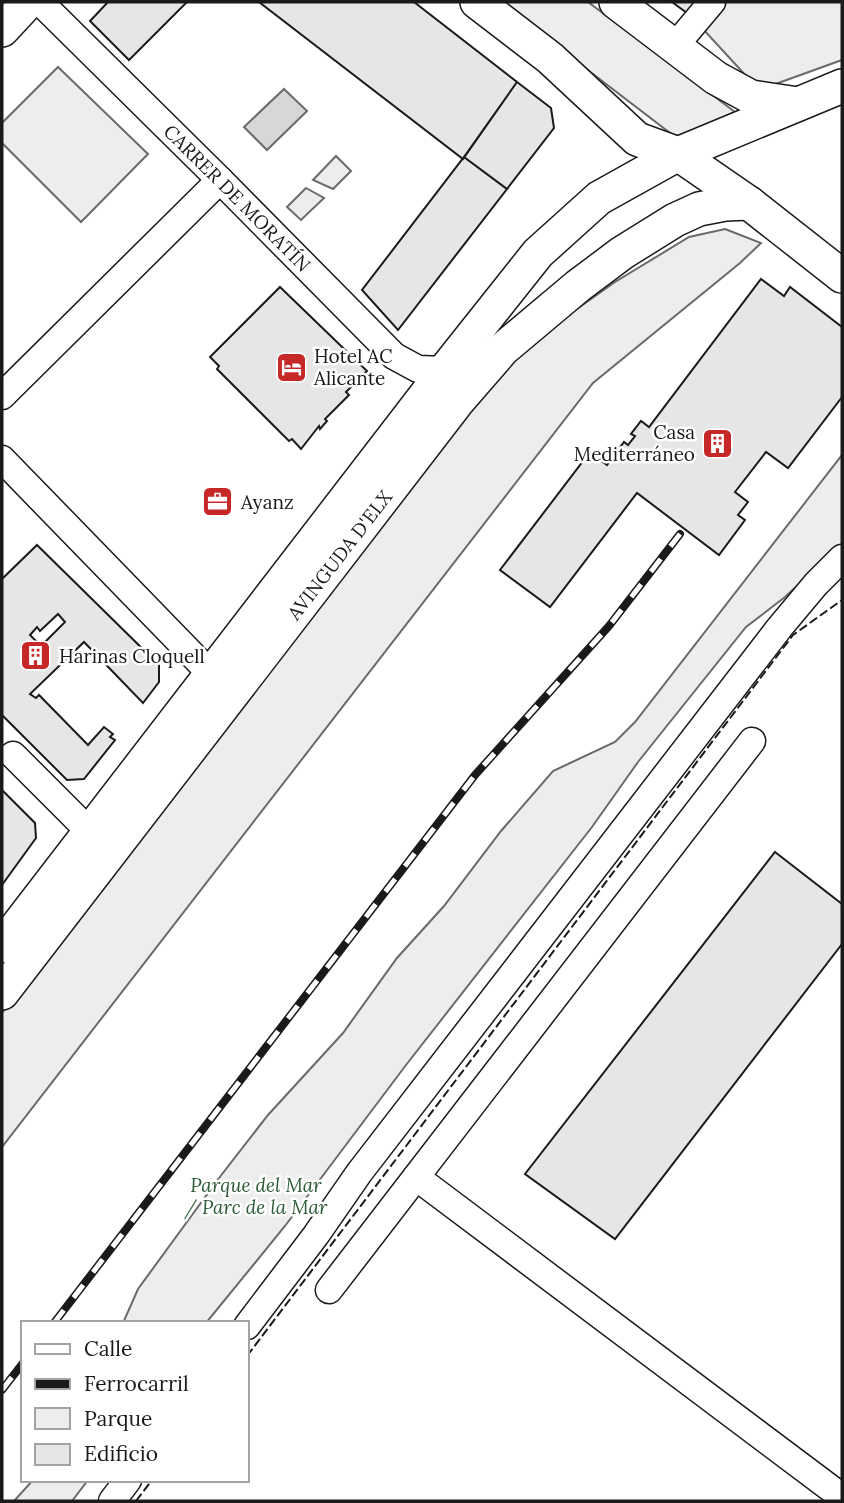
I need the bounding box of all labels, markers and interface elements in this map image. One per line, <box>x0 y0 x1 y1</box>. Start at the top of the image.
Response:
street label: CARRER DE MORATÍN <box>159 119 316 277</box>
place label: Hotel AC Alicante <box>313 344 392 390</box>
hotel icon: Hotel AC Alicante <box>274 350 308 384</box>
place label: Casa Mediterráneo <box>574 420 695 466</box>
building icon: Casa Mediterráneo <box>701 426 735 460</box>
office icon: Ayanz <box>201 485 235 519</box>
street label: AVINGUDA D'ELX <box>281 485 397 625</box>
place label: Ayanz <box>240 490 294 514</box>
building icon: Harinas Cloquell <box>19 639 53 673</box>
place label: Harinas Cloquell <box>59 644 205 668</box>
park label: Parque del Mar / Parc de la Mar <box>184 1173 328 1220</box>
legend <box>21 1321 248 1482</box>
text: Calle <box>84 1335 132 1362</box>
text: Ferrocarril <box>84 1370 189 1397</box>
text: Parque <box>84 1405 152 1432</box>
text: Edificio <box>84 1440 158 1467</box>

